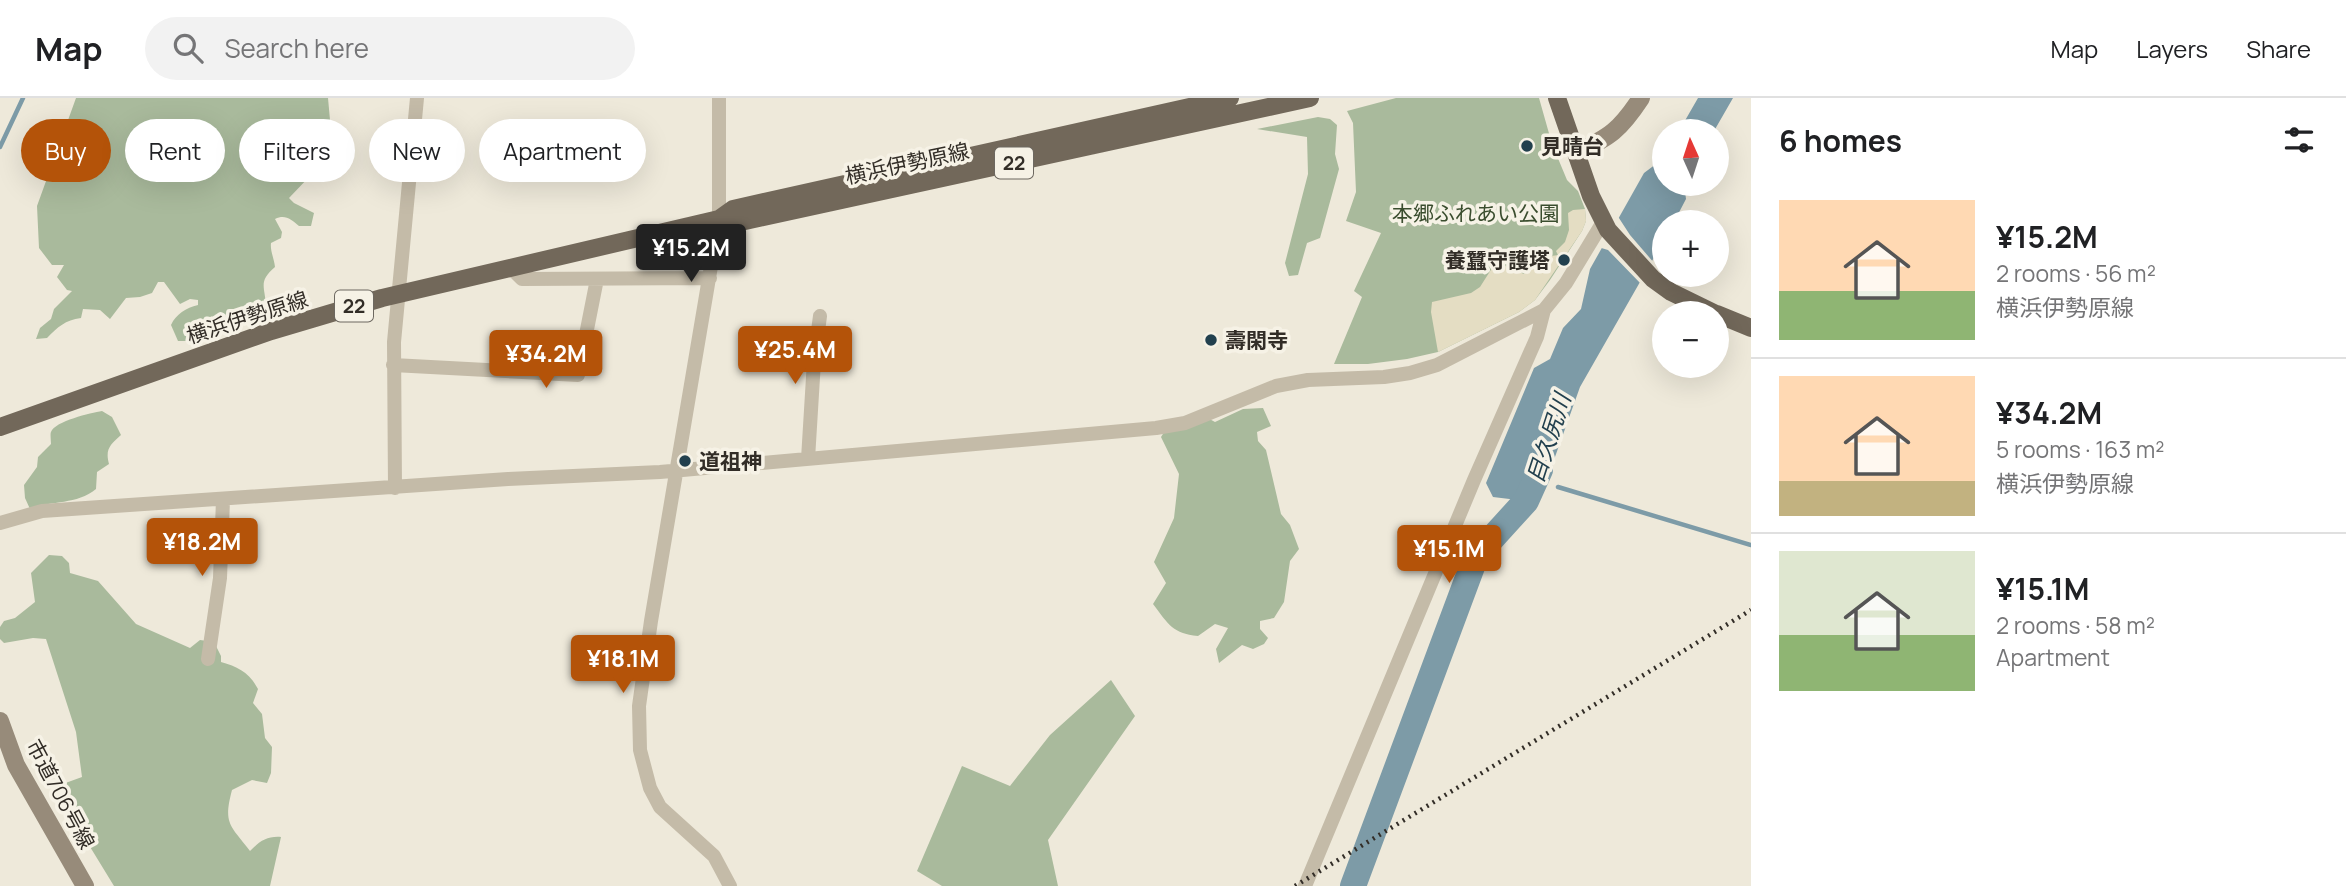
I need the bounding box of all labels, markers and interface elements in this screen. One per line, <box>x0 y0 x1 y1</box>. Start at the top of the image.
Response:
search box <box>145 17 635 80</box>
text: Map <box>35 26 103 71</box>
icon: search <box>169 29 207 67</box>
text: Search here <box>225 30 369 66</box>
text: Map <box>2051 32 2098 65</box>
text: Layers <box>2136 32 2208 65</box>
text: Share <box>2246 32 2311 65</box>
chip: Buy <box>21 119 111 182</box>
chip: Rent <box>125 119 225 182</box>
chip: Filters <box>239 119 355 182</box>
chip: New <box>369 119 465 182</box>
chip: Apartment <box>479 119 646 182</box>
north arrow <box>1652 119 1729 196</box>
map controls <box>1652 119 1729 378</box>
text: 6 homes <box>1779 120 1902 161</box>
icon: filters <box>2280 121 2318 159</box>
place label: 見晴台 <box>1541 132 1604 160</box>
street label: 横浜伊勢原線 <box>842 136 972 190</box>
marker: 見晴台 <box>1519 138 1535 154</box>
road number: 22 <box>995 148 1033 178</box>
park label: 本郷ふれあい公園 <box>1392 199 1560 227</box>
button: + <box>1652 210 1729 287</box>
text: ¥15.2M <box>1996 216 2098 257</box>
pin: ¥15.2M <box>634 225 748 284</box>
icon: home <box>1835 228 1919 312</box>
text: ¥15.2M <box>652 231 730 263</box>
place label: 養蠶守護塔 <box>1445 246 1550 274</box>
marker: 養蠶守護塔 <box>1556 252 1572 268</box>
text: 2 rooms · 56 m² <box>1996 257 2156 289</box>
street label: 横浜伊勢原線 <box>183 284 311 350</box>
road number: 22 <box>335 290 373 322</box>
text: 横浜伊勢原線 <box>1996 291 2134 323</box>
button: − <box>1652 301 1729 378</box>
place label: 壽閑寺 <box>1225 326 1288 354</box>
pin: ¥25.4M <box>738 327 852 386</box>
pin: ¥34.2M <box>489 330 603 390</box>
marker: 壽閑寺 <box>1203 332 1219 348</box>
text: ¥25.4M <box>754 333 836 365</box>
text: ¥34.2M <box>505 337 587 369</box>
water label: 目久尻川 <box>1519 386 1578 487</box>
text: ¥34.2M <box>1996 392 2102 433</box>
icon: home <box>1835 404 1919 488</box>
text: 5 rooms · 163 m² <box>1996 433 2164 465</box>
place label: 道祖神 <box>699 447 762 475</box>
marker: 道祖神 <box>677 453 693 469</box>
text: 横浜伊勢原線 <box>1996 467 2134 499</box>
pin: ¥18.2M <box>145 518 259 578</box>
text: ¥18.2M <box>163 525 241 557</box>
pin: ¥15.1M <box>1392 526 1506 585</box>
text: ¥15.1M <box>1413 532 1485 564</box>
text: ¥15.1M <box>1996 568 2089 609</box>
icon: home <box>1835 579 1919 663</box>
text: 2 rooms · 58 m² <box>1996 609 2155 641</box>
pin: ¥18.1M <box>566 636 680 695</box>
text: Apartment <box>1996 641 2110 673</box>
text: ¥18.1M <box>587 642 659 674</box>
street label: 市道706号線 <box>20 734 102 854</box>

